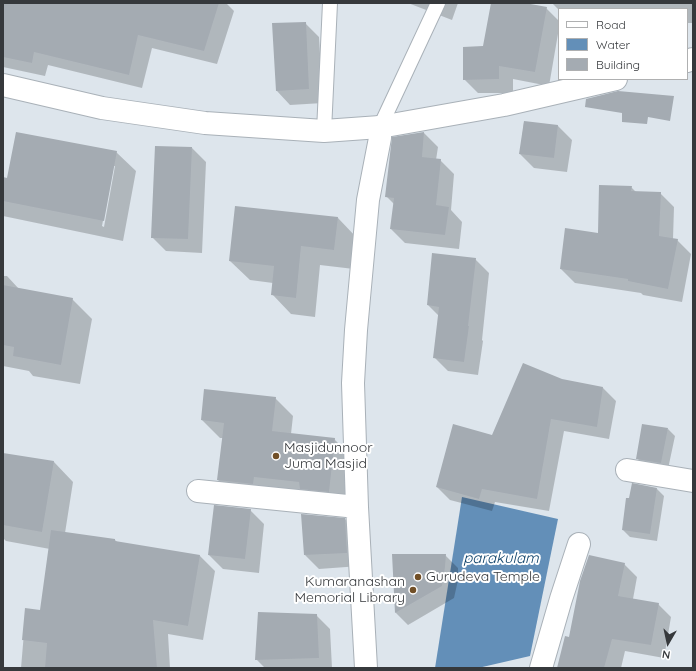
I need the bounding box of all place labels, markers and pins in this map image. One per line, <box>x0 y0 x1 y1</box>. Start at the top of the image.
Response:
place label: Masjidunnoor Juma Masjid <box>284 440 373 472</box>
marker: Masjidunnoor Juma Masjid <box>271 451 281 461</box>
place label: Gurudeva Temple <box>426 569 540 585</box>
marker: Gurudeva Temple <box>413 572 423 582</box>
place label: Kumaranashan Memorial Library <box>294 574 405 606</box>
marker: Kumaranashan Memorial Library <box>408 585 418 595</box>

